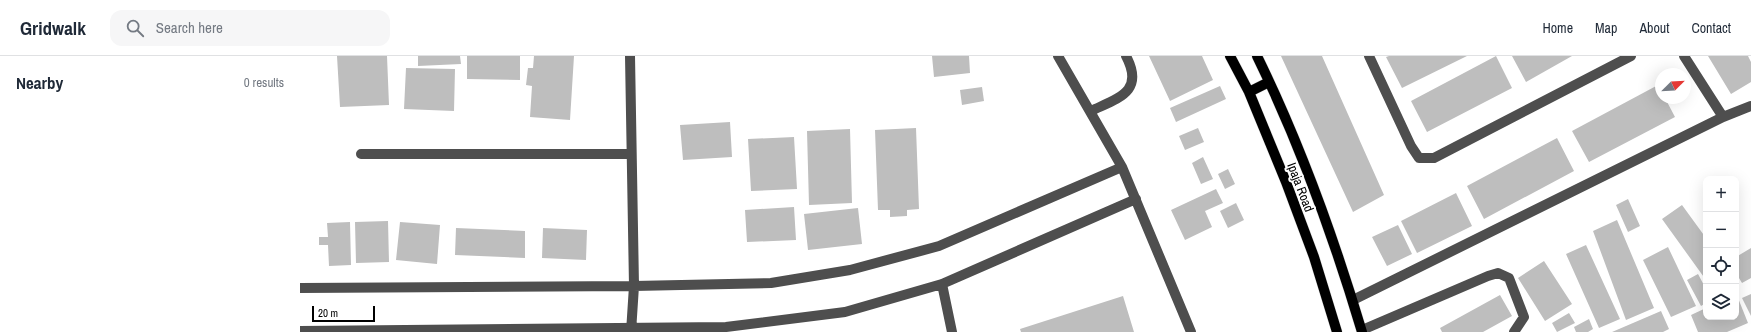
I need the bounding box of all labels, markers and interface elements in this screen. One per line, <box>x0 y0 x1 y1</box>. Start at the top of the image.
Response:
search box <box>110 10 390 46</box>
text: Gridwalk <box>20 15 86 41</box>
icon: search <box>124 17 146 39</box>
text: Search here <box>156 17 223 38</box>
text: Home <box>1542 19 1573 37</box>
text: Map <box>1595 19 1617 37</box>
text: About <box>1639 19 1669 37</box>
text: Contact <box>1691 19 1731 37</box>
north arrow <box>1655 68 1691 104</box>
text: Nearby <box>16 71 63 94</box>
text: 0 results <box>244 74 284 91</box>
street label: Ipaja Road <box>1283 160 1318 214</box>
map controls <box>1703 176 1739 320</box>
button: + <box>1703 176 1739 212</box>
button: − <box>1703 212 1739 248</box>
button: locate <box>1703 248 1739 284</box>
button: layers <box>1703 284 1739 320</box>
scale bar <box>312 304 375 323</box>
text: 20 m <box>318 306 338 320</box>

